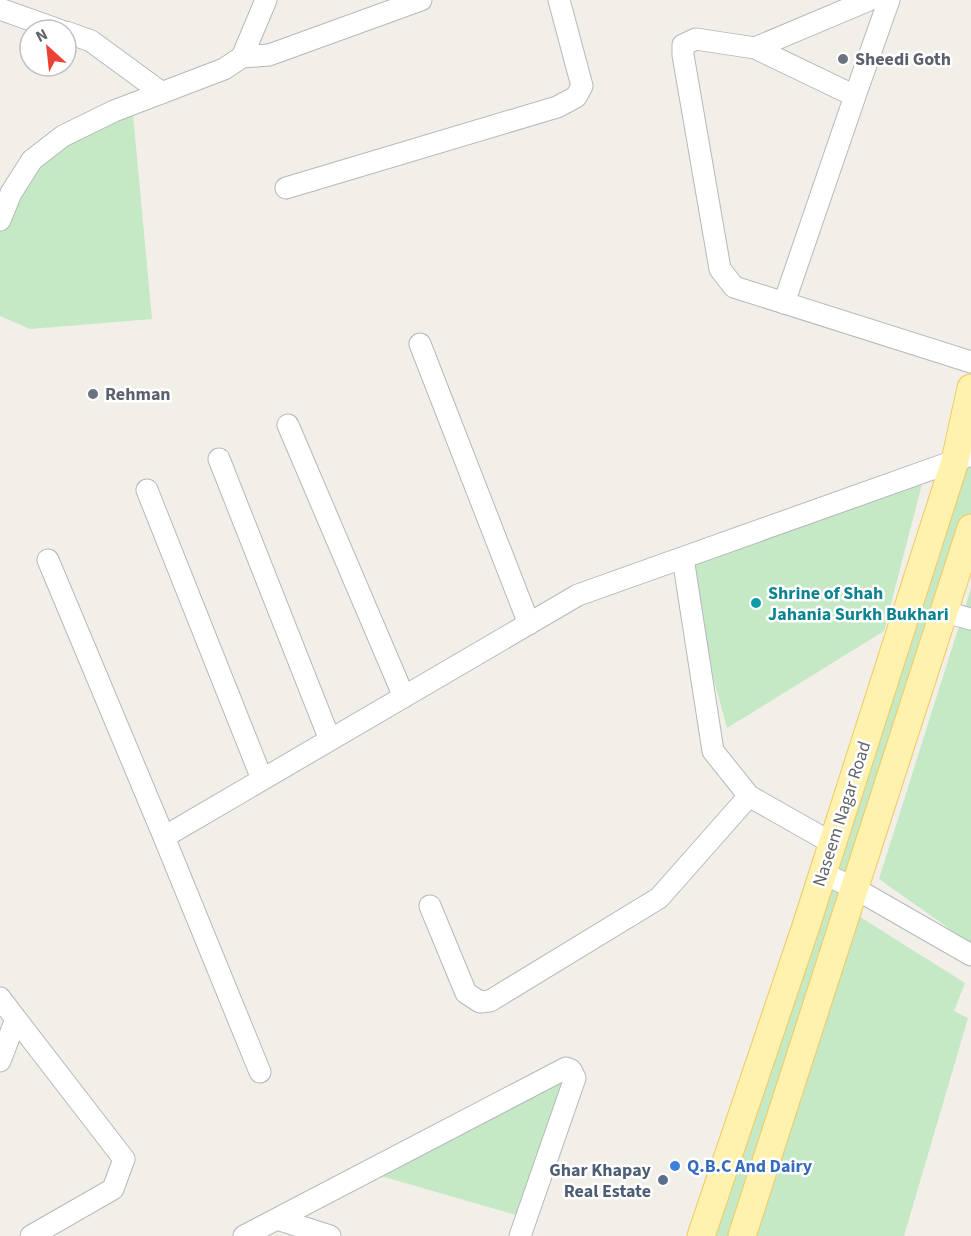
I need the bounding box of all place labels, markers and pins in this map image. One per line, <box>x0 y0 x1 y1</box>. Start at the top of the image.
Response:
place label: Sheedi Goth <box>855 47 951 72</box>
marker: Sheedi Goth <box>836 52 850 66</box>
place label: Rehman <box>105 382 171 407</box>
marker: Rehman <box>86 387 100 401</box>
place label: Shrine of Shah Jahania Surkh Bukhari <box>768 581 949 627</box>
marker: Shrine of Shah Jahania Surkh Bukhari <box>749 596 763 610</box>
place label: Q.B.C And Dairy <box>687 1154 813 1179</box>
place label: Ghar Khapay Real Estate <box>549 1158 652 1204</box>
marker: Q.B.C And Dairy <box>668 1159 682 1173</box>
marker: Ghar Khapay Real Estate <box>656 1173 670 1187</box>

